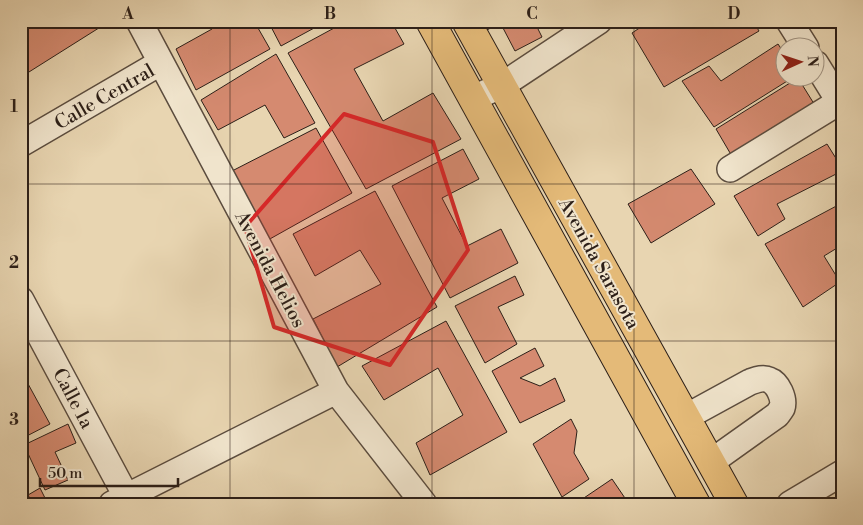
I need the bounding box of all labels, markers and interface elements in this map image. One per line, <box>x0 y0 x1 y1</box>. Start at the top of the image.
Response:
text: A <box>121 4 134 24</box>
text: B <box>324 4 336 24</box>
text: C <box>526 4 538 24</box>
text: D <box>728 4 741 24</box>
north arrow <box>776 38 826 88</box>
text: N <box>803 55 821 67</box>
street label: Calle Central <box>50 58 159 135</box>
text: 1 <box>10 97 18 117</box>
street label: Avenida Sarasota <box>553 193 645 334</box>
street label: Avenida Helios <box>229 206 311 332</box>
text: 2 <box>9 253 19 273</box>
street label: Calle 1a <box>47 364 99 433</box>
text: 3 <box>9 410 19 430</box>
scale bar <box>40 455 178 487</box>
text: 50 m <box>48 464 82 483</box>

